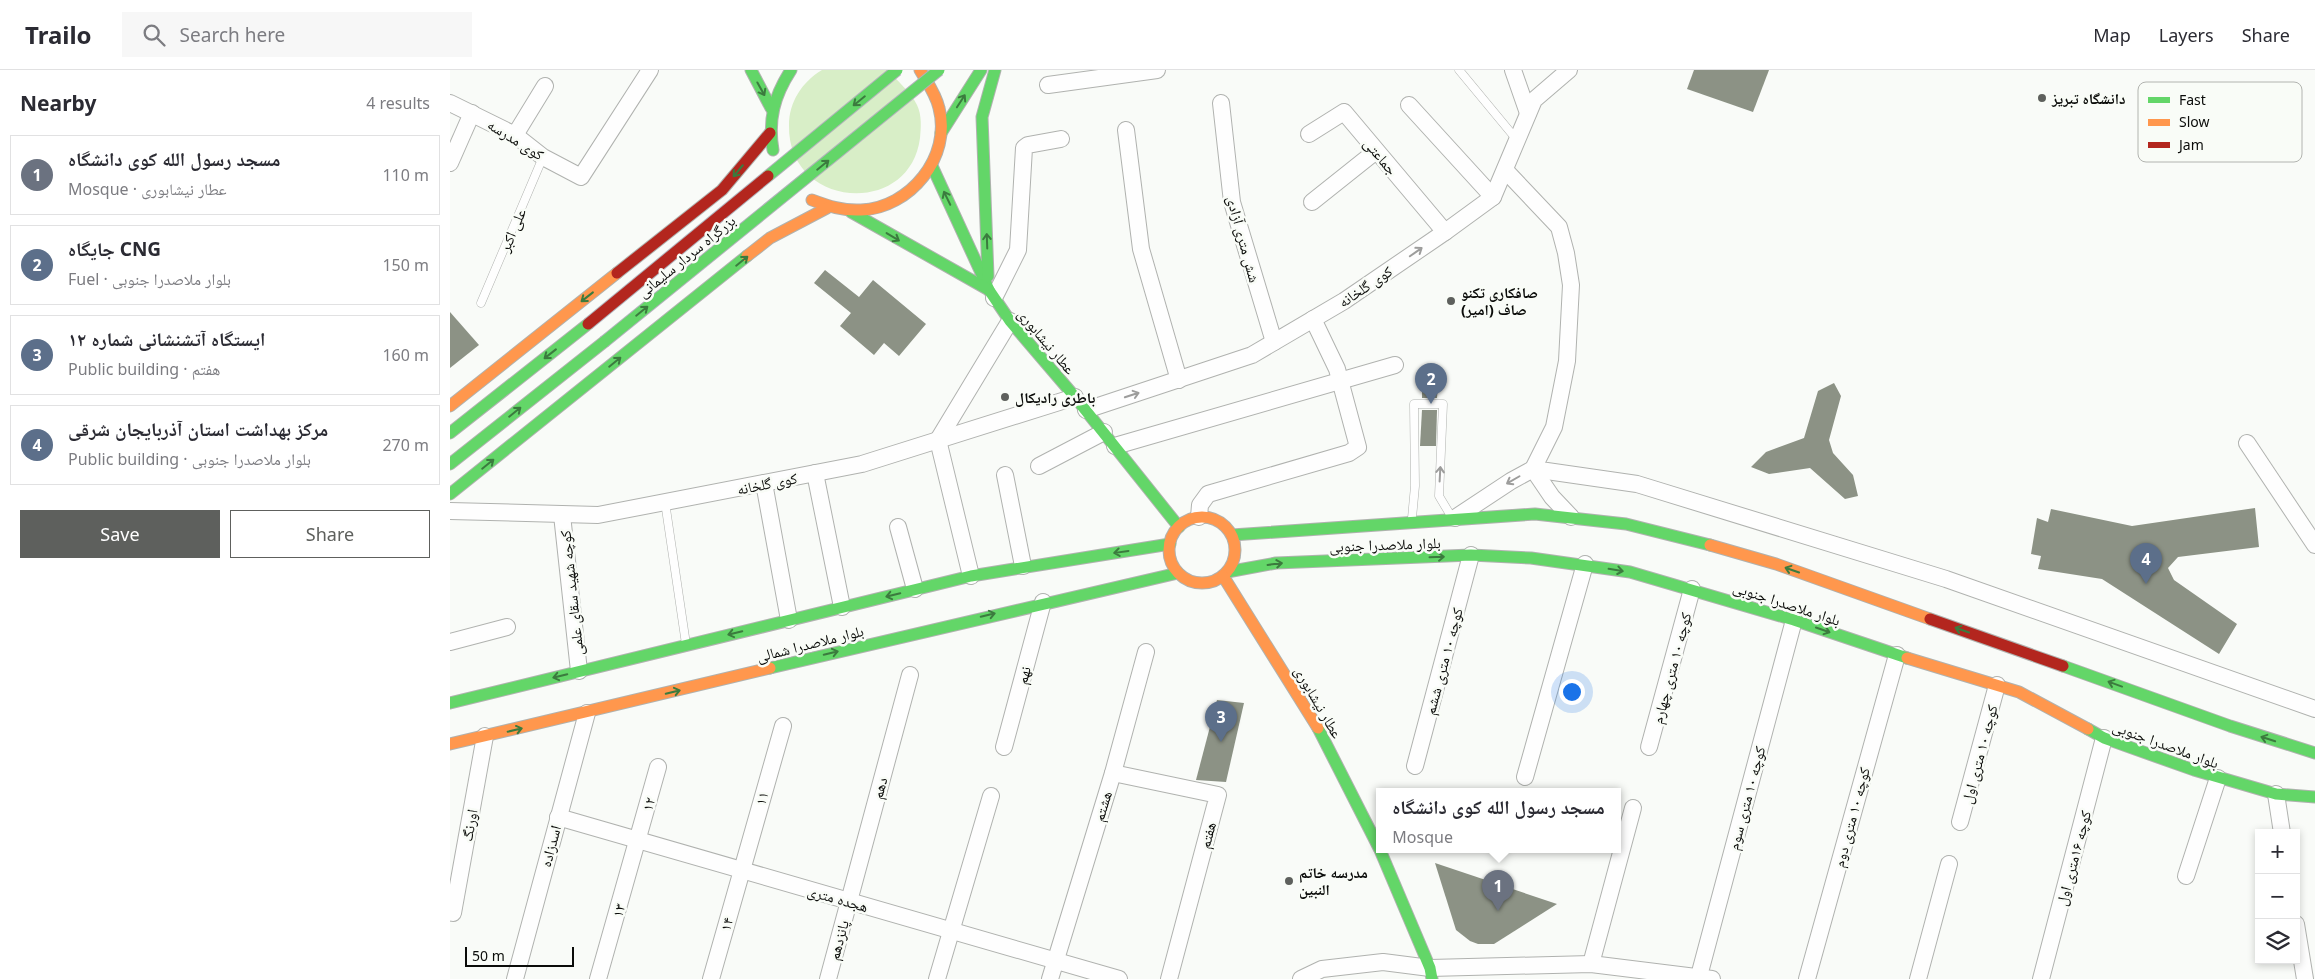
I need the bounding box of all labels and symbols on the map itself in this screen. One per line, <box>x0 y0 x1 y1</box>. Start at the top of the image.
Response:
one-way arrow <box>757 81 766 96</box>
legend <box>2138 82 2302 162</box>
place label: دانشگاه تبریز <box>2051 88 2126 108</box>
text: Fast <box>2179 90 2206 109</box>
marker: دانشگاه تبریز <box>2036 92 2048 104</box>
one-way arrow <box>853 95 866 107</box>
one-way arrow <box>956 95 966 109</box>
text: Slow <box>2179 112 2210 131</box>
street label: کوی مدرسه <box>484 114 548 165</box>
street label: جماعتی <box>1359 133 1403 180</box>
text: Jam <box>2177 135 2204 154</box>
one-way arrow <box>816 159 829 170</box>
one-way arrow <box>733 164 744 177</box>
one-way arrow <box>942 191 951 206</box>
street label: شش متری آزادی <box>1222 193 1265 285</box>
street label: علی اکبر <box>493 205 531 256</box>
street label: بزرگراه سردار سلیمانی <box>633 210 740 303</box>
one-way arrow <box>885 233 899 243</box>
one-way arrow <box>982 234 991 250</box>
one-way arrow <box>1408 247 1422 257</box>
one-way arrow <box>735 255 748 266</box>
street label: کوی گلخانه <box>1334 261 1396 312</box>
place label: صافکاری تکنو صاف (امیر) <box>1461 282 1538 319</box>
one-way arrow <box>581 292 594 303</box>
marker: صافکاری تکنو صاف (امیر) <box>1445 295 1457 307</box>
street label: عطار نیشابوری <box>1013 304 1081 379</box>
one-way arrow <box>635 305 648 316</box>
one-way arrow <box>544 349 557 360</box>
one-way arrow <box>608 357 621 368</box>
pin: 2 <box>1415 363 1447 404</box>
place label: باطری رادیکال <box>1015 387 1095 407</box>
one-way arrow <box>1124 390 1139 399</box>
marker: باطری رادیکال <box>999 391 1011 403</box>
one-way arrow <box>509 407 522 418</box>
one-way arrow <box>481 458 494 469</box>
street label: کوی گلخانه <box>735 467 799 500</box>
one-way arrow <box>1435 467 1445 483</box>
one-way arrow <box>1506 476 1520 486</box>
street label: کوچه شهید سقای علمی <box>554 529 589 657</box>
street label: بلوار ملاصدرا جنوبی <box>1329 532 1441 557</box>
pin: 4 <box>2130 543 2162 584</box>
one-way arrow <box>1114 547 1130 557</box>
one-way arrow <box>1429 552 1445 561</box>
one-way arrow <box>1266 559 1282 569</box>
one-way arrow <box>1608 565 1624 575</box>
one-way arrow <box>1785 565 1801 574</box>
street label: بلوار ملاصدرا جنوبی <box>1731 576 1843 631</box>
one-way arrow <box>885 591 901 600</box>
street label: کوچه ۱۰ متری ششم <box>1419 605 1468 717</box>
one-way arrow <box>980 610 996 619</box>
street label: کوچه ۱۰ متری چهارم <box>1647 610 1696 726</box>
street label: بلوار ملاصدرا شمالی <box>754 620 866 667</box>
one-way arrow <box>1814 625 1830 635</box>
one-way arrow <box>1954 625 1970 635</box>
one-way arrow <box>728 629 744 639</box>
one-way arrow <box>822 648 838 657</box>
street label: عطار نیشابوری <box>1289 662 1348 742</box>
street label: نهم <box>1011 664 1036 686</box>
one-way arrow <box>553 672 569 681</box>
your location <box>1559 679 1585 705</box>
one-way arrow <box>2108 679 2124 688</box>
one-way arrow <box>664 687 680 696</box>
pin: 3 <box>1205 701 1237 742</box>
street label: کوچه ۱۰ متری اول <box>1956 702 2003 806</box>
street label: بلوار ملاصدرا جنوبی <box>2110 716 2222 773</box>
one-way arrow <box>506 725 522 734</box>
one-way arrow <box>2261 734 2277 743</box>
street label: کوچه ۱۰ متری سوم <box>1723 744 1770 852</box>
street label: کوچه ۱۰ متری دوم <box>1828 765 1875 870</box>
street label: دهم <box>867 775 892 801</box>
street label: هشتم <box>1088 788 1117 824</box>
street label: ۱۱ <box>750 789 772 807</box>
street label: ۱۲ <box>637 795 659 813</box>
street label: اورنگ <box>456 807 482 843</box>
street label: کوچه ۱۶متری اول <box>2051 808 2096 908</box>
street label: هفتم <box>1194 819 1221 851</box>
street label: اسدزاده <box>535 823 565 869</box>
place label: مدرسه خاتم النبین <box>1299 862 1368 899</box>
pin: 1 <box>1482 870 1514 911</box>
marker: مدرسه خاتم النبین <box>1283 875 1295 887</box>
street label: هجده متری <box>805 880 871 917</box>
street label: ۱۳ <box>607 901 630 919</box>
street label: ۱۴ <box>715 915 737 933</box>
street label: پانزدهم <box>823 918 854 963</box>
scale bar <box>465 944 574 967</box>

